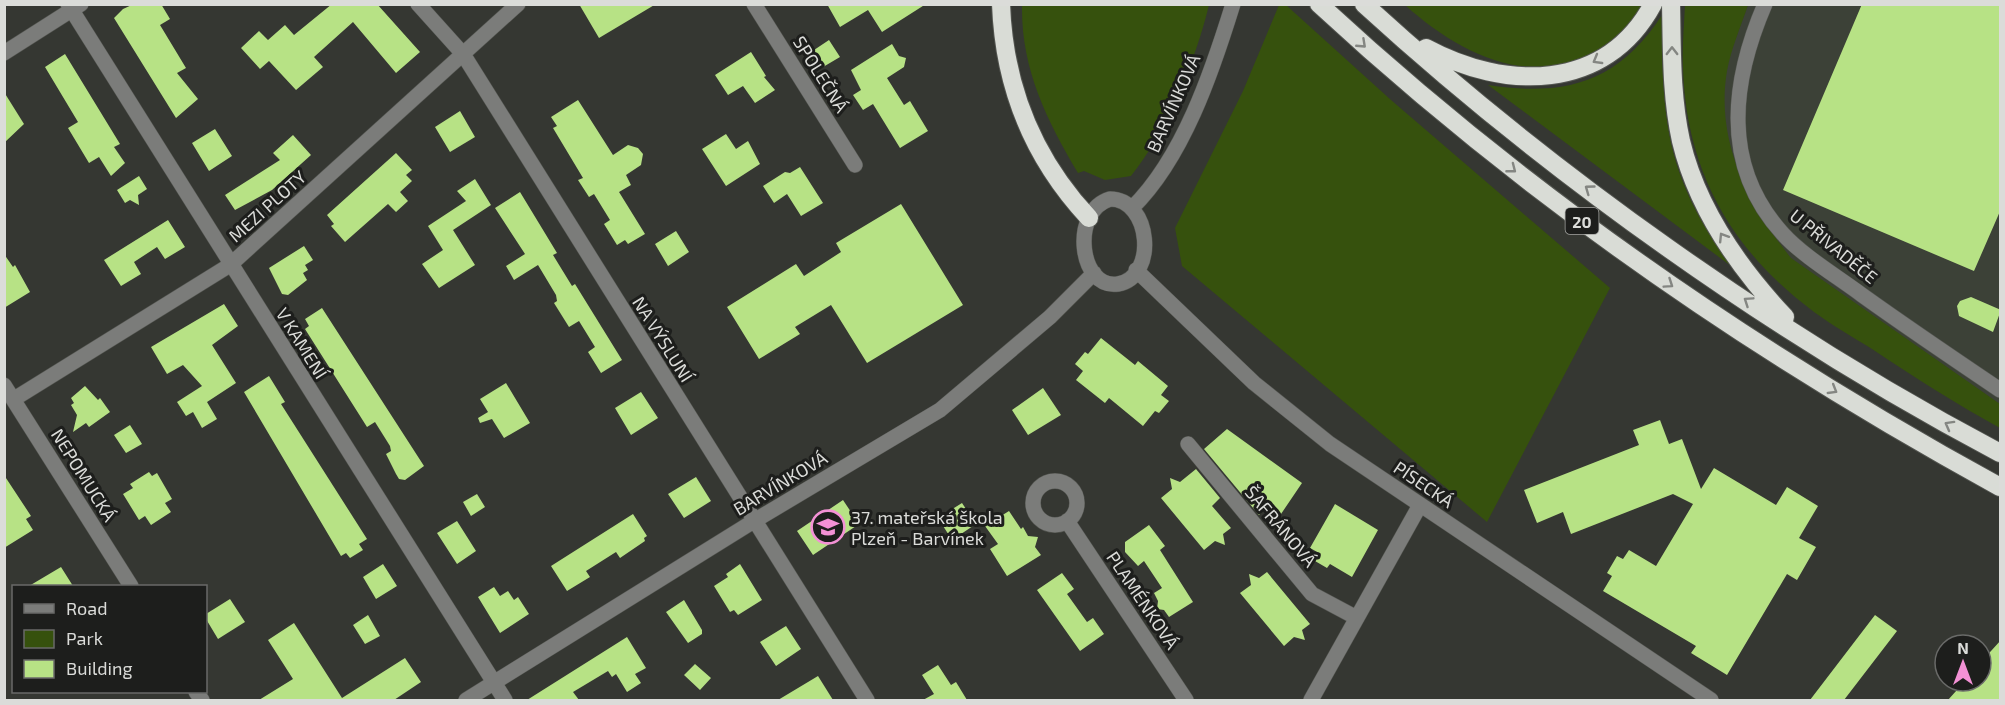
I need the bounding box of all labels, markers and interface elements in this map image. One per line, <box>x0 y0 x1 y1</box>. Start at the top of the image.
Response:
street label: SPOLEČNÁ <box>789 32 854 117</box>
one-way arrow <box>1355 37 1366 48</box>
one-way arrow <box>1666 47 1678 56</box>
street label: BARVÍNKOVÁ <box>1142 50 1205 156</box>
one-way arrow <box>1593 52 1603 64</box>
one-way arrow <box>1505 161 1516 172</box>
street label: MEZI PLOTY <box>224 165 311 247</box>
one-way arrow <box>1585 185 1596 196</box>
street label: U PŘIVADĚČE <box>1786 204 1882 288</box>
road number: 20 <box>1566 208 1598 234</box>
one-way arrow <box>1718 233 1730 243</box>
one-way arrow <box>1662 277 1673 288</box>
street label: NA VÝSLUNÍ <box>628 292 699 387</box>
one-way arrow <box>1744 297 1755 308</box>
street label: V KAMENÍ <box>272 303 333 384</box>
one-way arrow <box>1827 383 1837 395</box>
one-way arrow <box>1945 421 1955 433</box>
street label: NEPOMUCKÁ <box>47 425 122 526</box>
street label: BARVÍNKOVÁ <box>729 446 832 520</box>
street label: PÍSECKÁ <box>1390 456 1459 512</box>
street label: ŠAFRÁNOVÁ <box>1241 481 1322 572</box>
place label: 37. mateřská škola Plzeň - Barvínek <box>851 506 1003 549</box>
school or university icon: 37. mateřská škola Plzeň - Barvínek <box>810 509 846 545</box>
street label: PLAMÉNKOVÁ <box>1102 547 1184 654</box>
legend <box>12 585 207 693</box>
text: Road <box>66 597 107 619</box>
text: Park <box>66 627 103 649</box>
north arrow <box>1933 633 1993 693</box>
text: N <box>1957 638 1969 657</box>
text: Building <box>66 657 133 679</box>

